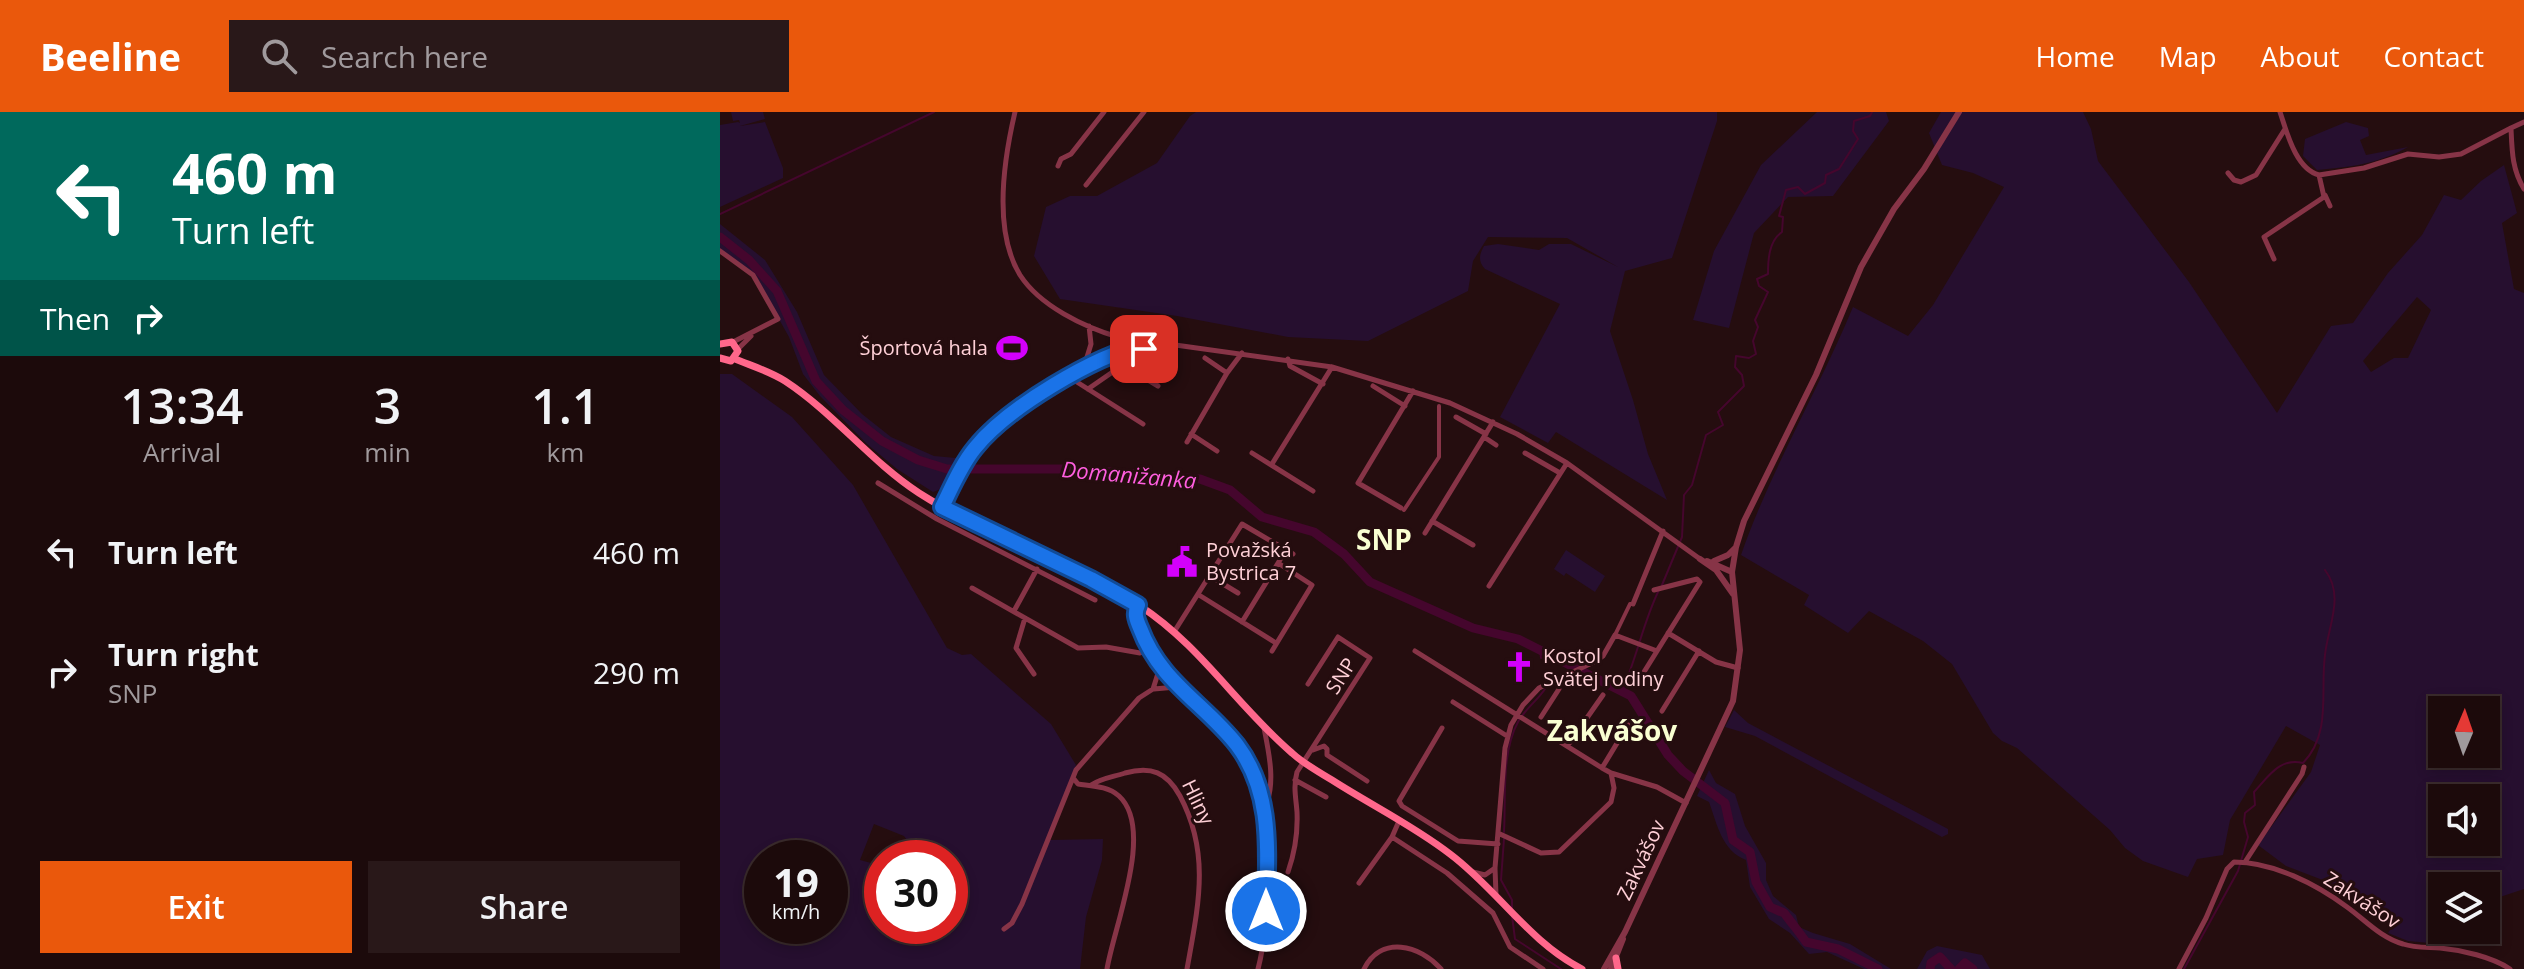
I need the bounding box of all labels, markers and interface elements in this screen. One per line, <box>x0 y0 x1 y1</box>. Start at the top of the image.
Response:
search box <box>229 20 789 92</box>
text: Beeline <box>40 30 181 82</box>
icon: search <box>257 34 301 78</box>
text: Search here <box>321 36 488 77</box>
text: Home <box>2036 37 2115 75</box>
text: Map <box>2159 37 2217 75</box>
text: About <box>2261 37 2339 75</box>
text: Contact <box>2383 37 2484 75</box>
text: 460 m <box>172 134 338 210</box>
icon: left <box>40 144 144 248</box>
text: Turn left <box>172 206 314 255</box>
icon: right <box>126 296 170 340</box>
text: Then <box>40 298 110 339</box>
pin <box>1110 315 1178 383</box>
icon: arrive <box>1122 327 1166 371</box>
sports icon: Športová hala <box>995 331 1029 365</box>
place label: Športová hala <box>860 334 988 361</box>
text: 13:34 <box>121 373 244 438</box>
text: 3 <box>374 373 401 438</box>
text: 1.1 <box>531 373 599 438</box>
text: Arrival <box>143 434 221 470</box>
text: min <box>364 434 411 470</box>
text: km <box>546 434 584 470</box>
water label: Domanižanka <box>1061 453 1198 495</box>
district label: SNP <box>1356 520 1412 558</box>
icon: left <box>40 530 84 574</box>
text: Turn left <box>108 532 238 573</box>
text: 460 m <box>593 532 680 573</box>
place label: Považská Bystrica 7 <box>1206 536 1296 586</box>
public building icon: Považská Bystrica 7 <box>1165 545 1199 579</box>
text: Turn right <box>108 634 259 675</box>
place label: Kostol Svätej rodiny <box>1543 642 1664 692</box>
icon: right <box>40 650 84 694</box>
church icon: Kostol Svätej rodiny <box>1502 650 1536 684</box>
text: 290 m <box>593 652 680 693</box>
street label: SNP <box>1319 652 1362 699</box>
text: SNP <box>108 675 157 711</box>
north arrow <box>2428 696 2500 768</box>
map controls <box>2428 696 2500 944</box>
district label: Zakvášov <box>1547 711 1677 749</box>
street label: Hliny <box>1176 775 1221 830</box>
button: sound <box>2428 784 2500 856</box>
street label: Zakvášov <box>1610 815 1671 904</box>
speed limit sign: 30 <box>864 840 968 944</box>
text: 19 <box>773 854 819 909</box>
button: Exit <box>40 861 352 953</box>
button: Share <box>368 861 680 953</box>
street label: Zakvášov <box>2319 865 2406 934</box>
position arrow <box>1224 869 1308 953</box>
button: layers <box>2428 872 2500 944</box>
text: km/h <box>772 898 820 925</box>

